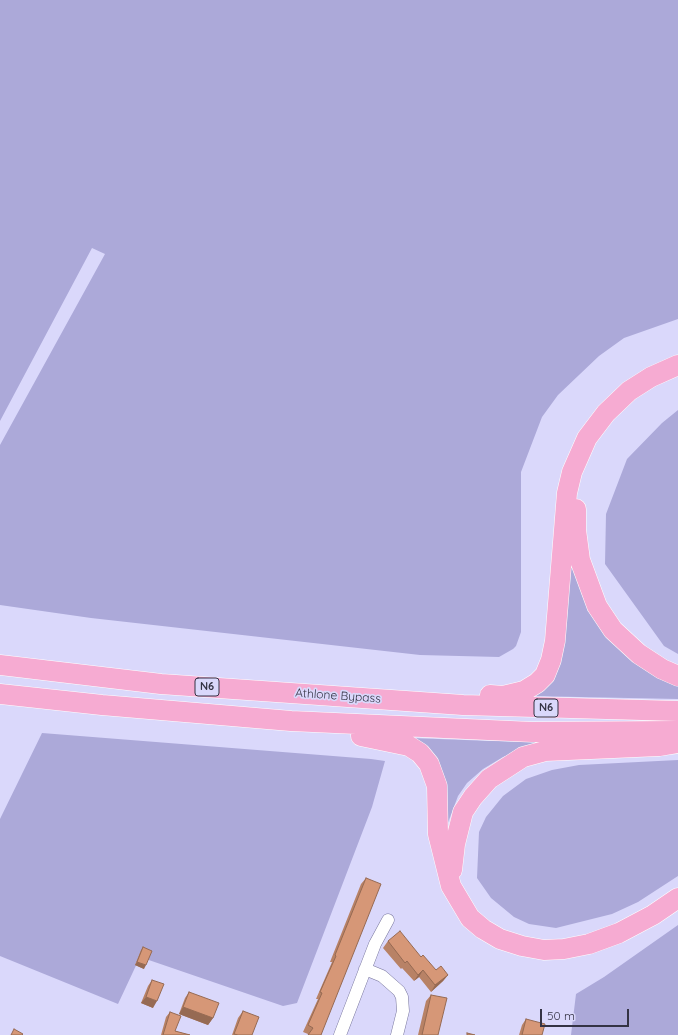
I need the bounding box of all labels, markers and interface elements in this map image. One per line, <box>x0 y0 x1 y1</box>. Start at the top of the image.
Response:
road number: N6 <box>195 678 219 696</box>
street label: Athlone Bypass <box>295 686 381 706</box>
road number: N6 <box>534 699 558 717</box>
scale bar <box>542 1001 631 1027</box>
text: 50 m <box>547 1008 575 1023</box>

